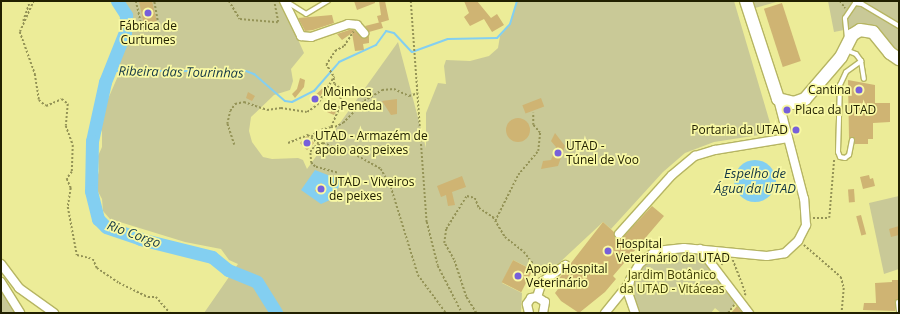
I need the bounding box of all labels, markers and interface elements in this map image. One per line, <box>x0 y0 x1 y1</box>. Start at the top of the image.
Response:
marker: Fábrica de Curtumes <box>143 8 153 18</box>
place label: Fábrica de Curtumes <box>119 19 177 47</box>
water label: Ribeira das Tourinhas <box>118 63 244 81</box>
place label: Cantina <box>808 83 851 97</box>
place label: Moinhos de Peneda <box>323 85 382 113</box>
marker: Cantina <box>854 85 864 95</box>
marker: Moinhos de Peneda <box>310 94 320 104</box>
place label: Placa da UTAD <box>795 103 876 117</box>
marker: Placa da UTAD <box>782 105 792 115</box>
place label: Portaria da UTAD <box>691 123 788 137</box>
marker: Portaria da UTAD <box>791 125 801 135</box>
place label: UTAD - Armazém de apoio aos peixes <box>315 129 428 157</box>
marker: UTAD - Armazém de apoio aos peixes <box>302 138 312 148</box>
place label: UTAD - Túnel de Voo <box>566 139 639 167</box>
marker: UTAD - Túnel de Voo <box>553 148 563 158</box>
water label: Espelho de Água da UTAD <box>714 166 796 197</box>
place label: UTAD - Viveiros de peixes <box>329 175 415 203</box>
marker: UTAD - Viveiros de peixes <box>316 184 326 194</box>
water label: Rio Corgo <box>105 217 163 251</box>
place label: Hospital Veterinário da UTAD <box>616 237 730 265</box>
marker: Hospital Veterinário da UTAD <box>603 246 613 256</box>
place label: Apoio Hospital Veterinário <box>526 262 608 290</box>
park label: Jardim Botânico da UTAD - Vitáceas <box>620 268 724 296</box>
marker: Apoio Hospital Veterinário <box>513 271 523 281</box>

